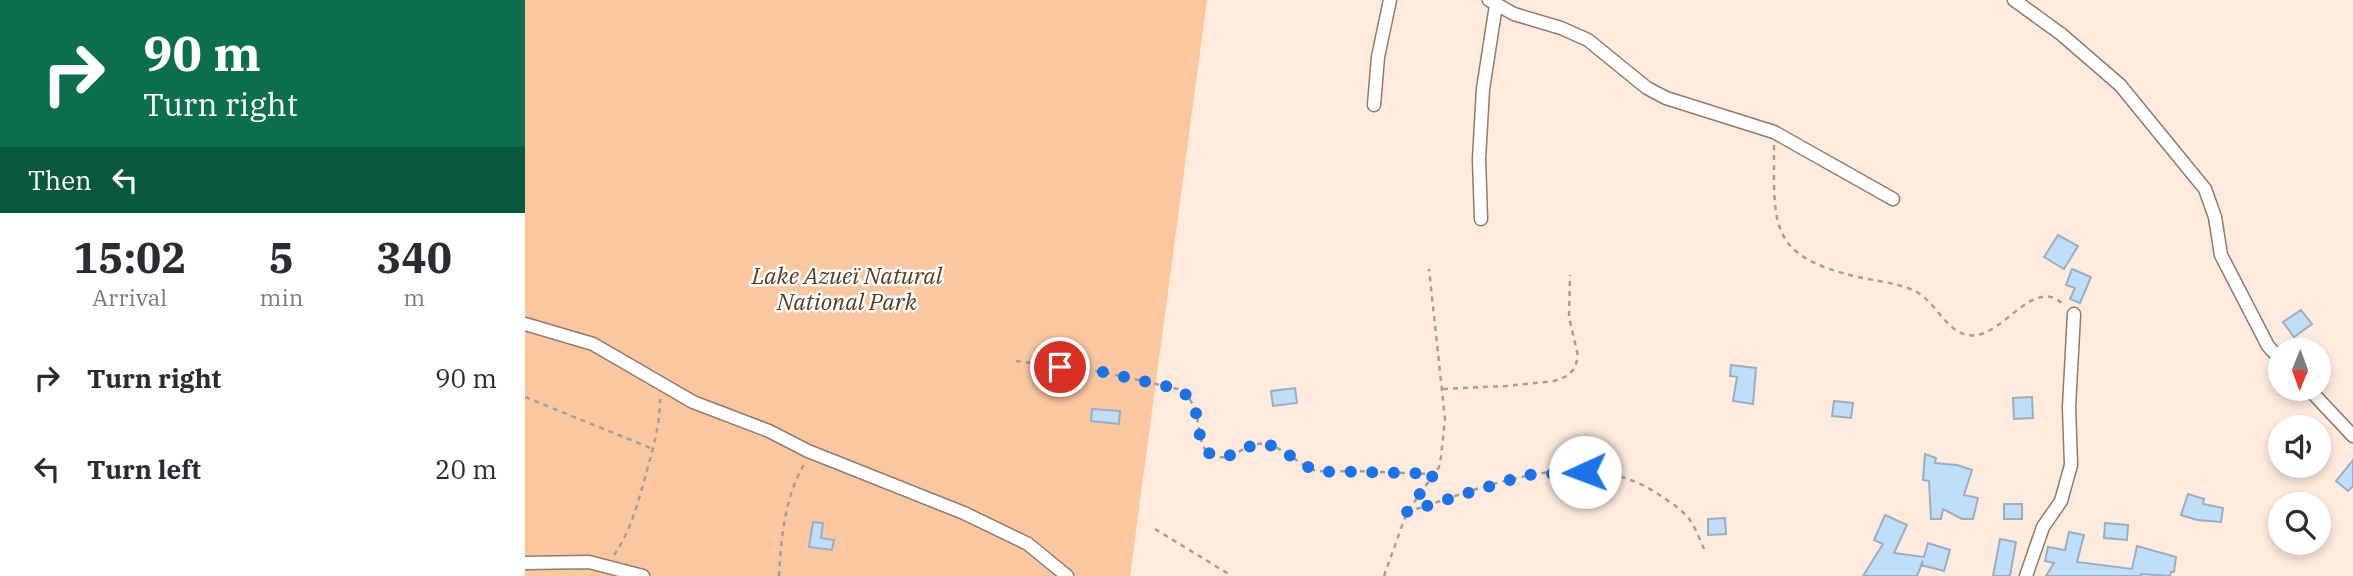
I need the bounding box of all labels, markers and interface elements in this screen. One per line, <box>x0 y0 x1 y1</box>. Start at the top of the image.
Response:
text: 90 m <box>143 21 261 84</box>
icon: right <box>28 28 119 119</box>
text: Turn right <box>143 83 298 125</box>
icon: left <box>106 161 144 199</box>
text: Then <box>28 163 92 197</box>
text: 15:02 <box>73 230 187 285</box>
text: 5 <box>269 230 294 285</box>
text: 340 <box>376 230 452 285</box>
park label: Lake Azueï Natural National Park <box>751 260 943 316</box>
text: Arrival <box>92 282 167 312</box>
text: min <box>260 282 303 312</box>
text: m <box>403 282 425 312</box>
pin <box>1030 337 1090 397</box>
north arrow <box>2268 338 2331 401</box>
map controls <box>2268 338 2331 555</box>
icon: arrive <box>1041 348 1079 386</box>
icon: right <box>28 359 66 397</box>
text: Turn right <box>87 361 221 395</box>
text: 90 m <box>435 361 497 395</box>
button: sound <box>2268 415 2331 478</box>
position arrow <box>1548 435 1622 509</box>
icon: left <box>28 450 66 488</box>
text: Turn left <box>87 452 201 486</box>
text: 20 m <box>435 452 497 486</box>
button: search <box>2268 492 2331 555</box>

